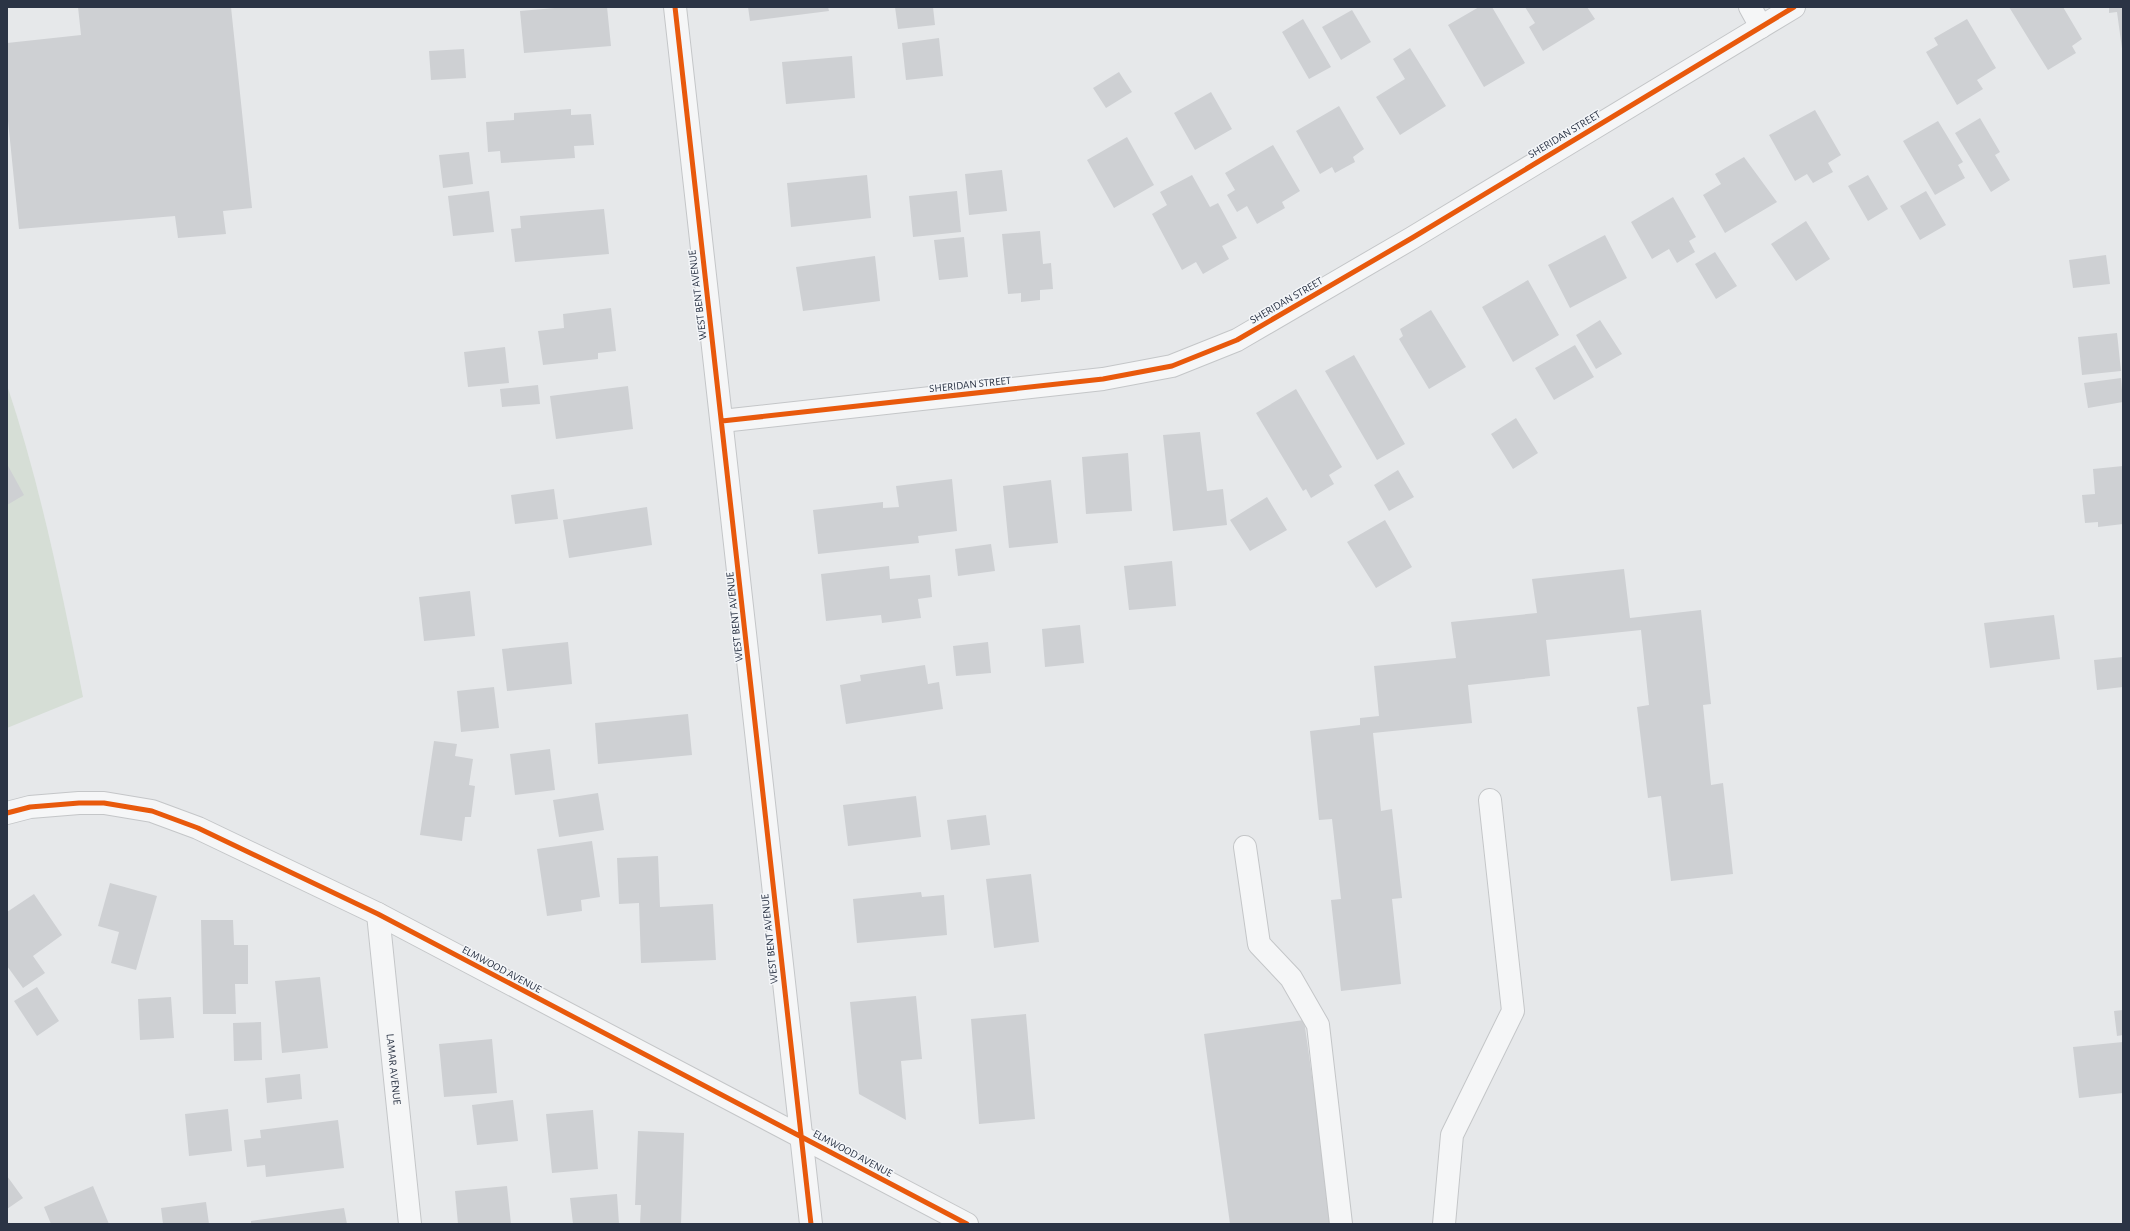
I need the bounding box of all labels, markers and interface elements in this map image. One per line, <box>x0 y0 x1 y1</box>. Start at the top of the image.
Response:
street label: SHERIDAN STREET <box>1526 108 1603 160</box>
street label: WEST BENT AVENUE <box>686 249 708 340</box>
street label: SHERIDAN STREET <box>1248 275 1325 326</box>
street label: SHERIDAN STREET <box>929 375 1012 394</box>
street label: WEST BENT AVENUE <box>724 571 745 663</box>
street label: WEST BENT AVENUE <box>759 893 780 985</box>
street label: ELMWOOD AVENUE <box>460 944 544 995</box>
street label: LAMAR AVENUE <box>384 1033 403 1106</box>
street label: ELMWOOD AVENUE <box>811 1128 895 1179</box>

